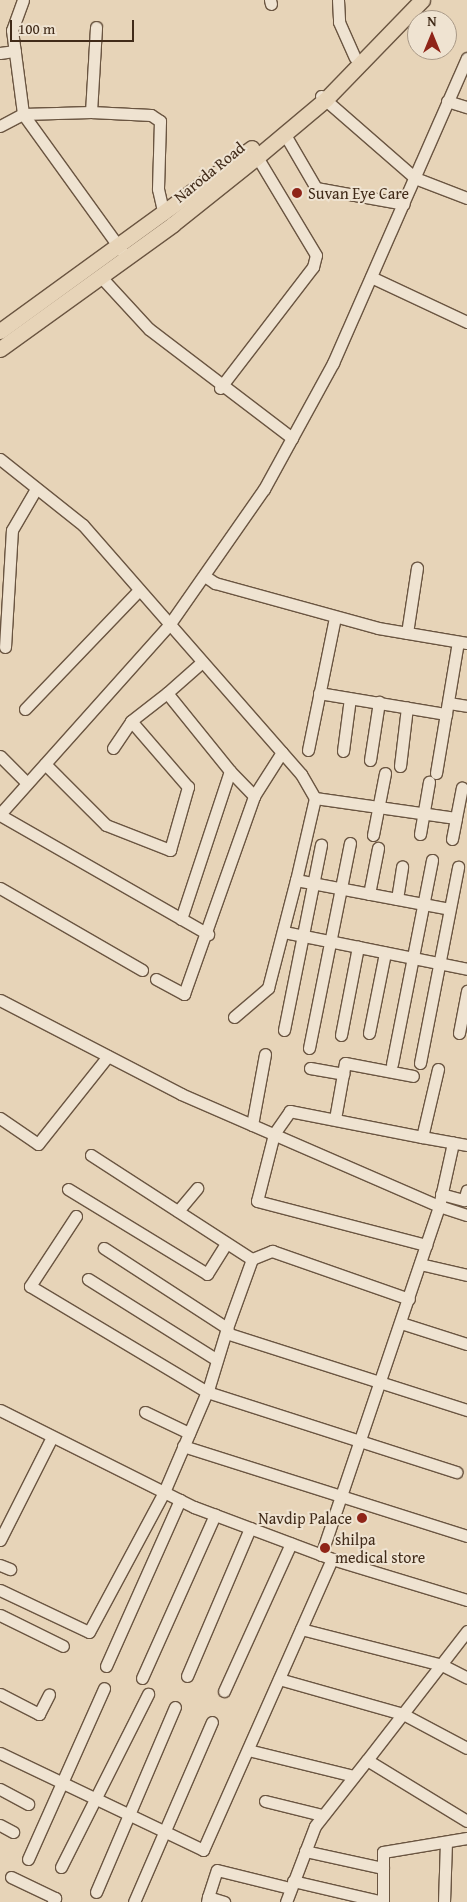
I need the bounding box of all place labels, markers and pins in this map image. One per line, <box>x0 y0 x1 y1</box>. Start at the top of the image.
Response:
place label: Suvan Eye Care <box>308 183 409 203</box>
marker: Suvan Eye Care <box>290 186 304 200</box>
place label: Navdip Palace <box>258 1508 352 1528</box>
marker: Navdip Palace <box>356 1512 368 1524</box>
place label: shilpa medical store <box>335 1529 425 1567</box>
marker: shilpa medical store <box>319 1542 331 1554</box>

